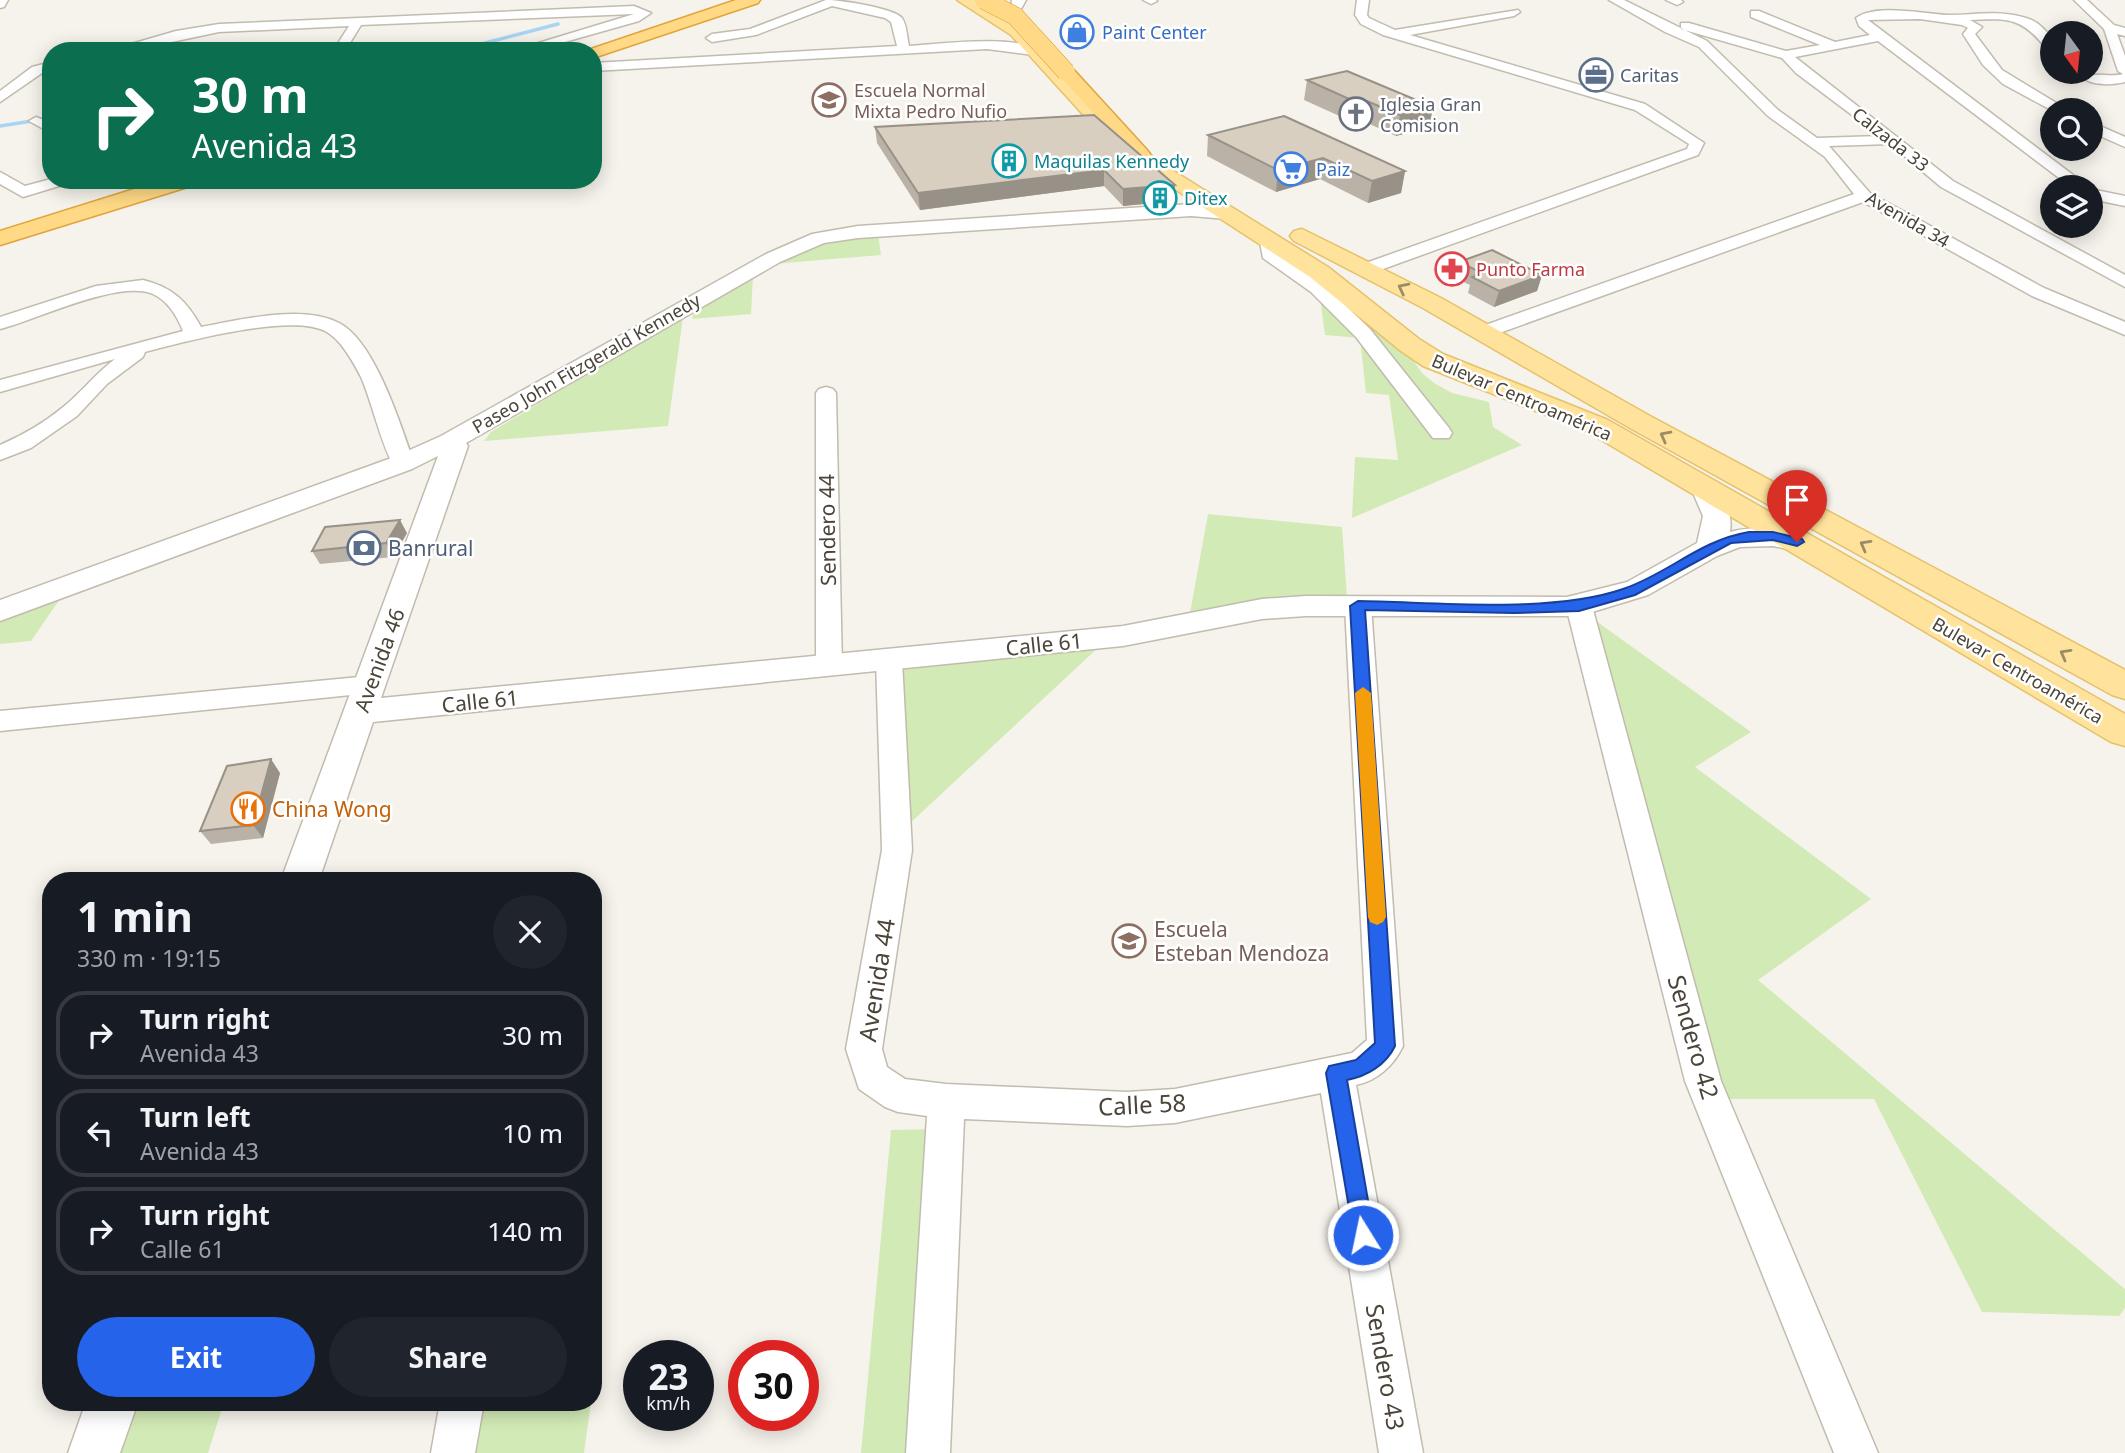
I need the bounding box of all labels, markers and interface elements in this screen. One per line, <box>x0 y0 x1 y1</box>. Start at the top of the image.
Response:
shop icon: Paint Center <box>1058 13 1096 51</box>
place label: Paint Center <box>1102 20 1207 44</box>
north arrow <box>2040 21 2104 84</box>
map controls <box>2040 21 2103 238</box>
office icon: Caritas <box>1577 56 1615 94</box>
text: 30 m <box>192 61 309 127</box>
place label: Caritas <box>1620 63 1679 87</box>
icon: right <box>77 70 168 161</box>
place label: Escuela Normal Mixta Pedro Nufio <box>854 78 1007 123</box>
school or university icon: Escuela Normal Mixta Pedro Nufio <box>810 81 848 119</box>
place label: Iglesia Gran Comision <box>1380 92 1481 137</box>
church icon: Iglesia Gran Comision <box>1337 95 1375 133</box>
button: search <box>2040 98 2103 161</box>
street label: Calzada 33 <box>1848 101 1934 177</box>
text: Avenida 43 <box>192 124 357 167</box>
building icon: Maquilas Kennedy <box>990 142 1028 180</box>
place label: Maquilas Kennedy <box>1034 149 1190 173</box>
supermarket icon: Paiz <box>1272 150 1310 188</box>
place label: Paiz <box>1316 157 1350 181</box>
button: layers <box>2040 175 2103 238</box>
building icon: Ditex <box>1141 179 1179 217</box>
street label: Avenida 34 <box>1862 185 1954 253</box>
place label: Ditex <box>1184 186 1228 210</box>
pharmacy icon: Punto Farma <box>1433 250 1471 288</box>
place label: Punto Farma <box>1476 257 1585 281</box>
one-way arrow <box>1398 283 1411 297</box>
street label: Paseo John Fitzgerald Kennedy <box>468 287 705 438</box>
street label: Bulevar Centroamérica <box>1428 348 1616 446</box>
one-way arrow <box>1660 431 1673 445</box>
pin <box>1767 470 1827 542</box>
street label: Sendero 44 <box>812 474 842 586</box>
icon: arrive <box>1778 481 1816 519</box>
bank icon: Banrural <box>345 529 383 567</box>
place label: Banrural <box>388 534 474 562</box>
one-way arrow <box>1860 540 1872 553</box>
street label: Avenida 46 <box>347 604 411 716</box>
street label: Bulevar Centroamérica <box>1928 611 2108 729</box>
street label: Calle 61 <box>1004 626 1084 662</box>
one-way arrow <box>2060 649 2072 662</box>
street label: Calle 61 <box>440 683 520 719</box>
restaurant icon: China Wong <box>229 790 267 828</box>
place label: China Wong <box>272 795 392 823</box>
text: 1 min <box>77 887 193 944</box>
button: close <box>493 895 567 969</box>
place label: Escuela Esteban Mendoza <box>1154 915 1329 967</box>
street label: Avenida 44 <box>850 916 902 1044</box>
school or university icon: Escuela Esteban Mendoza <box>1110 922 1148 960</box>
text: 330 m · 19:15 <box>77 942 221 974</box>
street label: Sendero 42 <box>1661 971 1727 1103</box>
text: Turn right <box>140 1001 270 1037</box>
icon: right <box>81 1016 119 1054</box>
text: 30 m <box>502 1017 563 1053</box>
text: Avenida 43 <box>140 1037 259 1069</box>
street label: Calle 58 <box>1097 1085 1187 1123</box>
text: Turn left <box>140 1099 251 1135</box>
icon: left <box>81 1114 119 1152</box>
text: 10 m <box>502 1115 563 1151</box>
text: Avenida 43 <box>140 1135 259 1167</box>
text: Turn right <box>140 1197 270 1233</box>
position arrow <box>1326 1198 1400 1272</box>
icon: right <box>81 1212 119 1250</box>
text: 140 m <box>487 1213 563 1249</box>
text: Calle 61 <box>140 1233 225 1265</box>
street label: Sendero 43 <box>1359 1301 1413 1433</box>
button: Exit <box>77 1317 315 1397</box>
button: Share <box>329 1317 567 1397</box>
speed limit sign: 30 <box>728 1340 819 1431</box>
text: 23 <box>648 1353 689 1400</box>
text: km/h <box>646 1391 691 1415</box>

